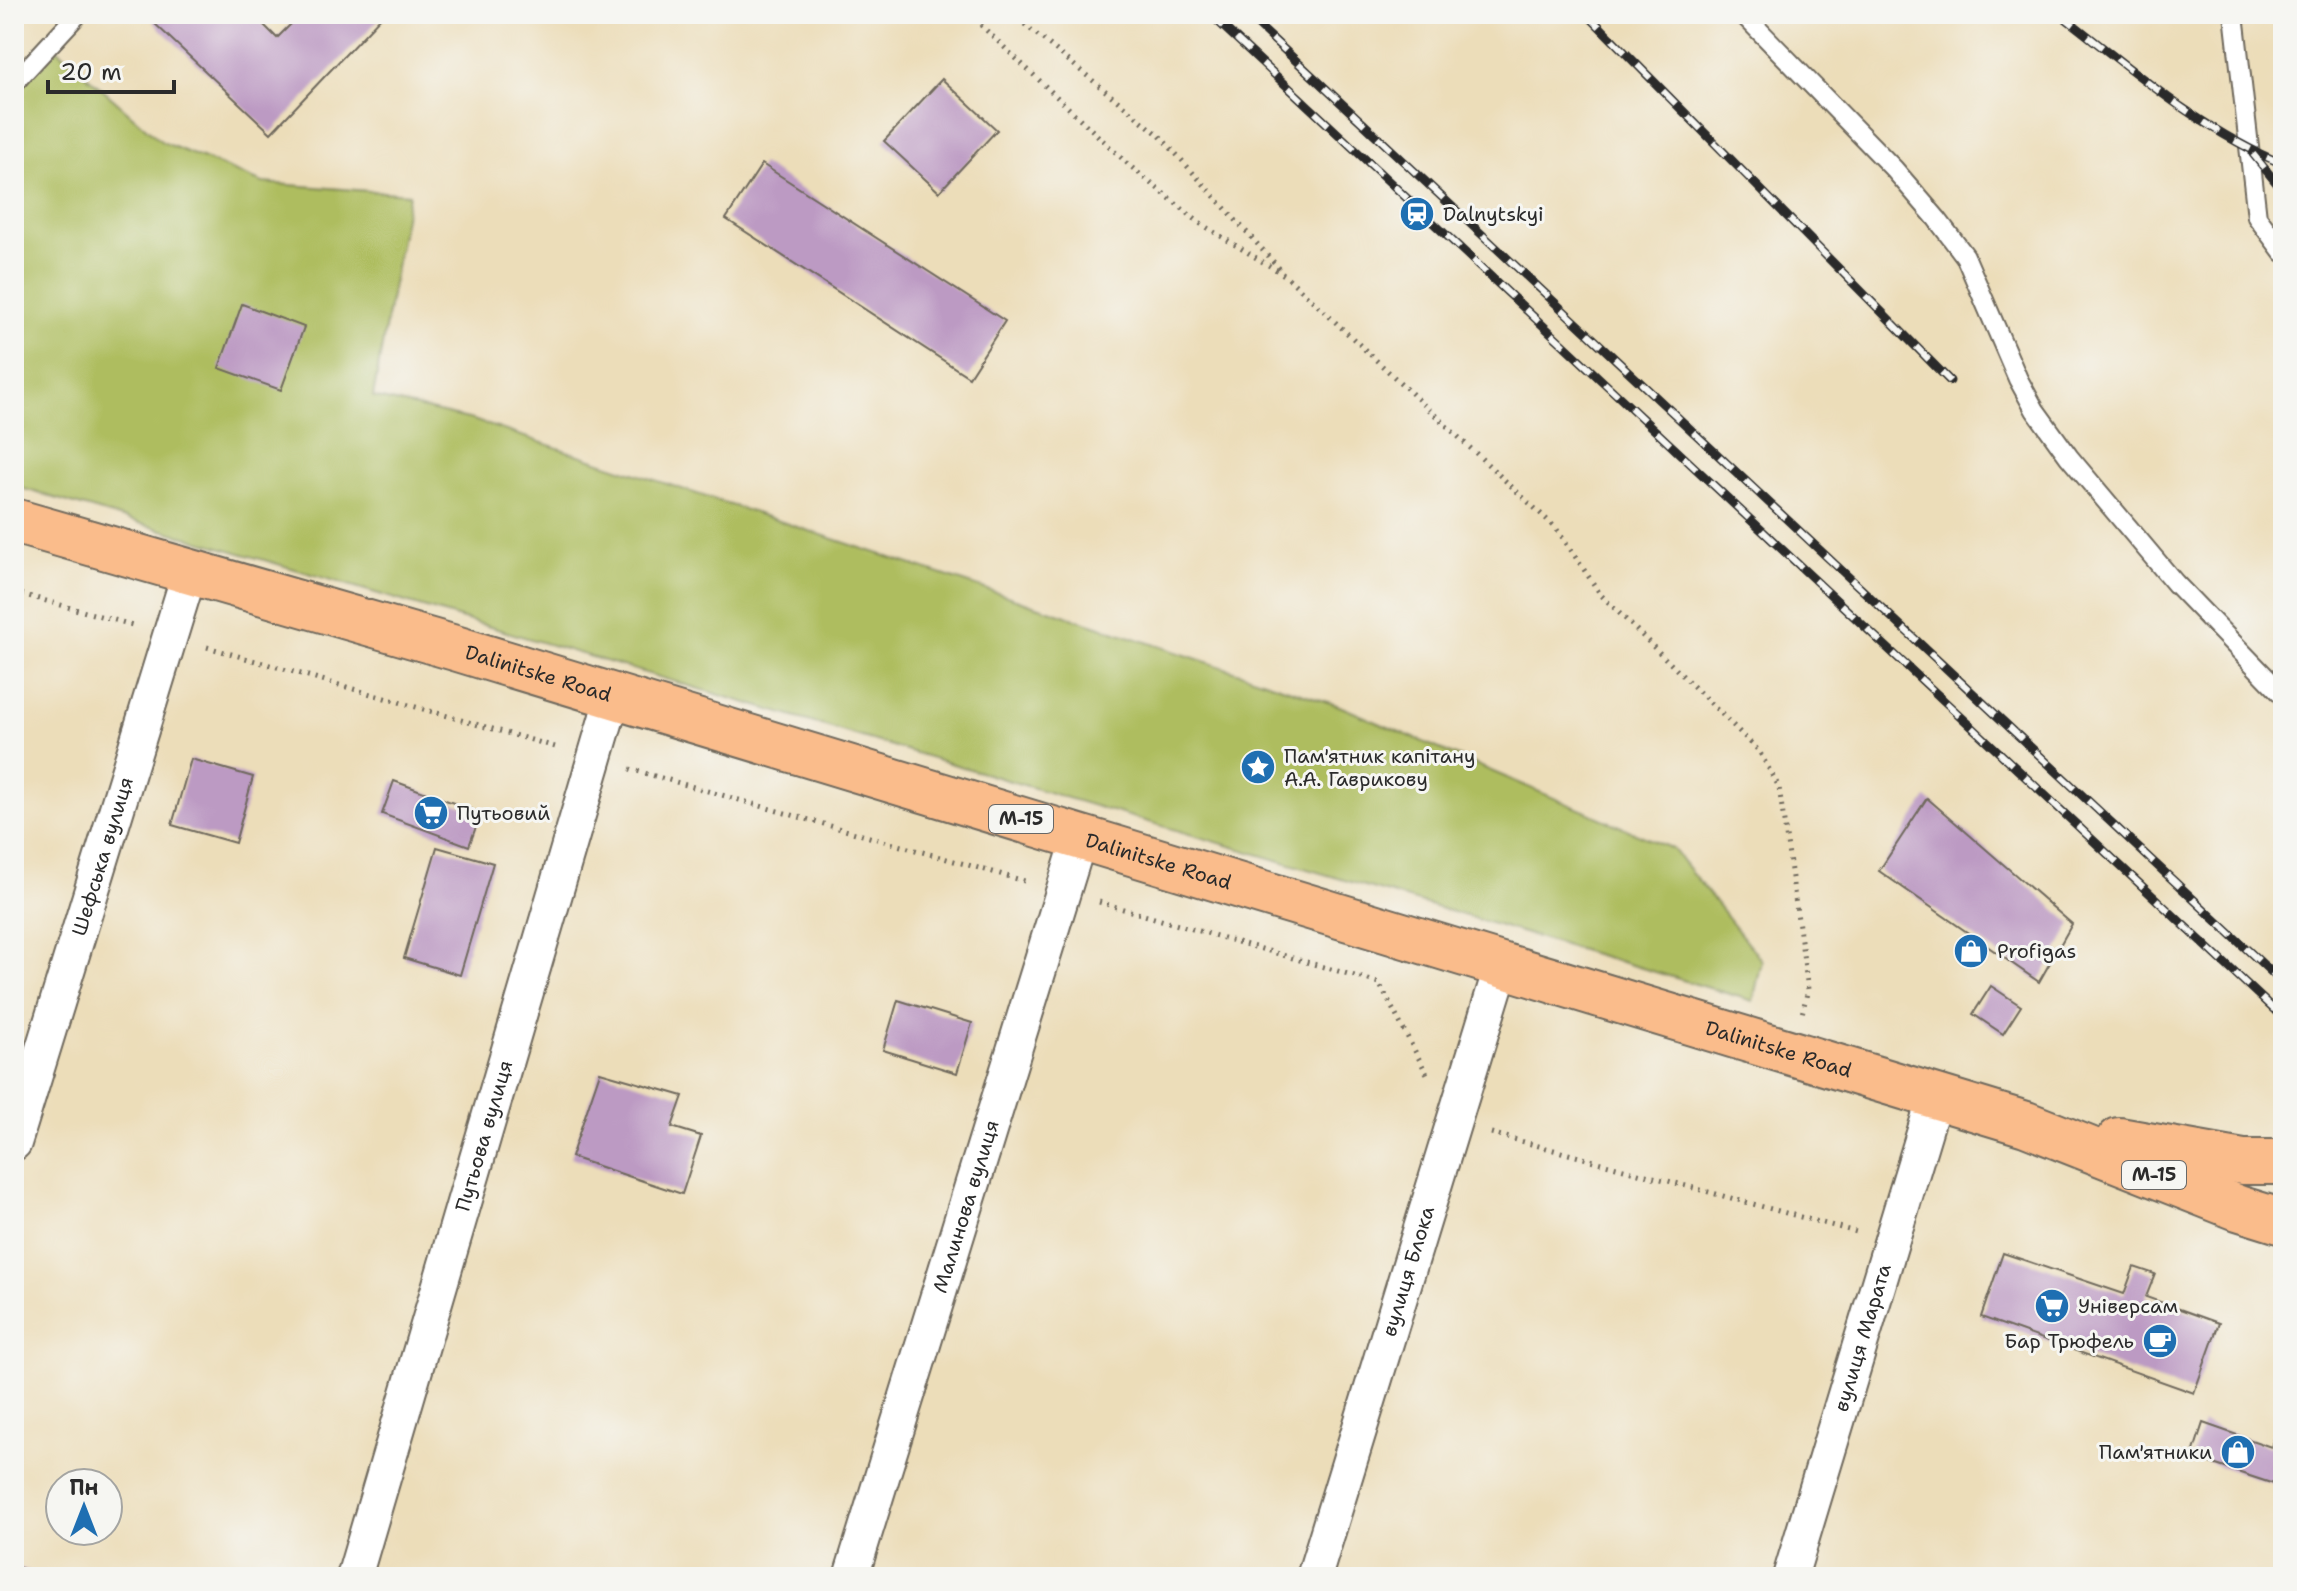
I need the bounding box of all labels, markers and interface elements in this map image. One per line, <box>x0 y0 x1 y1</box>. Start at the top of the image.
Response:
scale bar <box>48 44 174 94</box>
text: 20 m <box>60 56 122 88</box>
station icon: Dalnytskyi <box>1398 195 1436 233</box>
place label: Dalnytskyi <box>1443 201 1544 227</box>
street label: Dalinitske Road <box>462 639 615 708</box>
place label: Пам'ятник капітану А.А. Гаврикову <box>1284 743 1476 792</box>
place icon: Пам'ятник капітану А.А. Гаврикову <box>1239 748 1277 786</box>
street label: Шефська вулиця <box>66 774 139 939</box>
supermarket icon: Путьовий <box>412 794 450 832</box>
place label: Путьовий <box>457 800 550 826</box>
road number: М-15 <box>989 805 1053 833</box>
street label: Dalinitske Road <box>1082 827 1235 896</box>
shop icon: Profigas <box>1952 932 1990 970</box>
place label: Profigas <box>1997 938 2076 964</box>
street label: Dalinitske Road <box>1702 1015 1855 1084</box>
street label: Путьова вулиця <box>449 1057 518 1214</box>
street label: Малинова вулиця <box>927 1117 1005 1296</box>
road number: М-15 <box>2122 1161 2186 1189</box>
street label: вулиця Блока <box>1376 1202 1440 1339</box>
street label: вулиця Марата <box>1828 1260 1897 1415</box>
supermarket icon: Універсам <box>2033 1287 2071 1325</box>
place label: Універсам <box>2078 1293 2178 1319</box>
cafe icon: Бар Трюфель <box>2141 1322 2179 1360</box>
place label: Бар Трюфель <box>2004 1328 2134 1354</box>
shop icon: Пам'ятники <box>2219 1433 2257 1471</box>
place label: Пам'ятники <box>2099 1439 2212 1465</box>
north arrow <box>44 1467 124 1547</box>
text: Пн <box>69 1473 99 1502</box>

